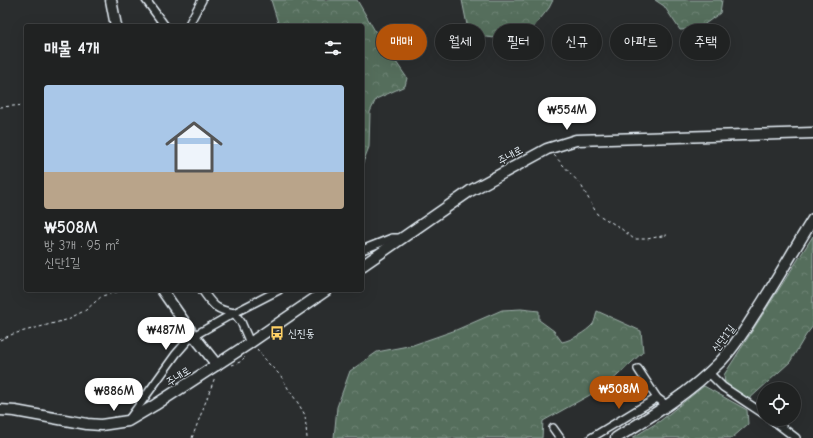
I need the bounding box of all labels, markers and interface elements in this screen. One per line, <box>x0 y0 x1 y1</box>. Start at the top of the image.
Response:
chip: 매매 <box>376 24 427 60</box>
chip: 월세 <box>435 24 485 60</box>
chip: 필터 <box>493 24 544 60</box>
chip: 신규 <box>552 24 602 60</box>
chip: 아파트 <box>610 24 672 60</box>
chip: 주택 <box>680 24 730 60</box>
icon: filters <box>322 37 344 59</box>
text: 매물 4개 <box>44 39 99 58</box>
pin: ₩554M <box>539 97 595 131</box>
text: ₩554M <box>547 102 587 117</box>
icon: home <box>158 111 230 183</box>
street label: 주내로 <box>495 143 525 168</box>
text: ₩508M <box>44 218 98 237</box>
text: 방 3개 · 95 m² <box>44 238 119 253</box>
text: 신단1길 <box>44 255 81 270</box>
pin: ₩487M <box>138 317 194 351</box>
text: ₩487M <box>147 322 185 337</box>
street label: 신단1길 <box>709 322 738 355</box>
bus stop icon: 신진동 <box>269 325 285 341</box>
place label: 신진동 <box>288 327 315 340</box>
street label: 주내로 <box>164 364 193 389</box>
pin: ₩508M <box>591 376 647 410</box>
pin: ₩886M <box>86 378 142 412</box>
text: ₩508M <box>598 381 640 396</box>
map controls <box>757 382 801 426</box>
button: locate <box>757 382 801 426</box>
text: ₩886M <box>94 383 134 398</box>

